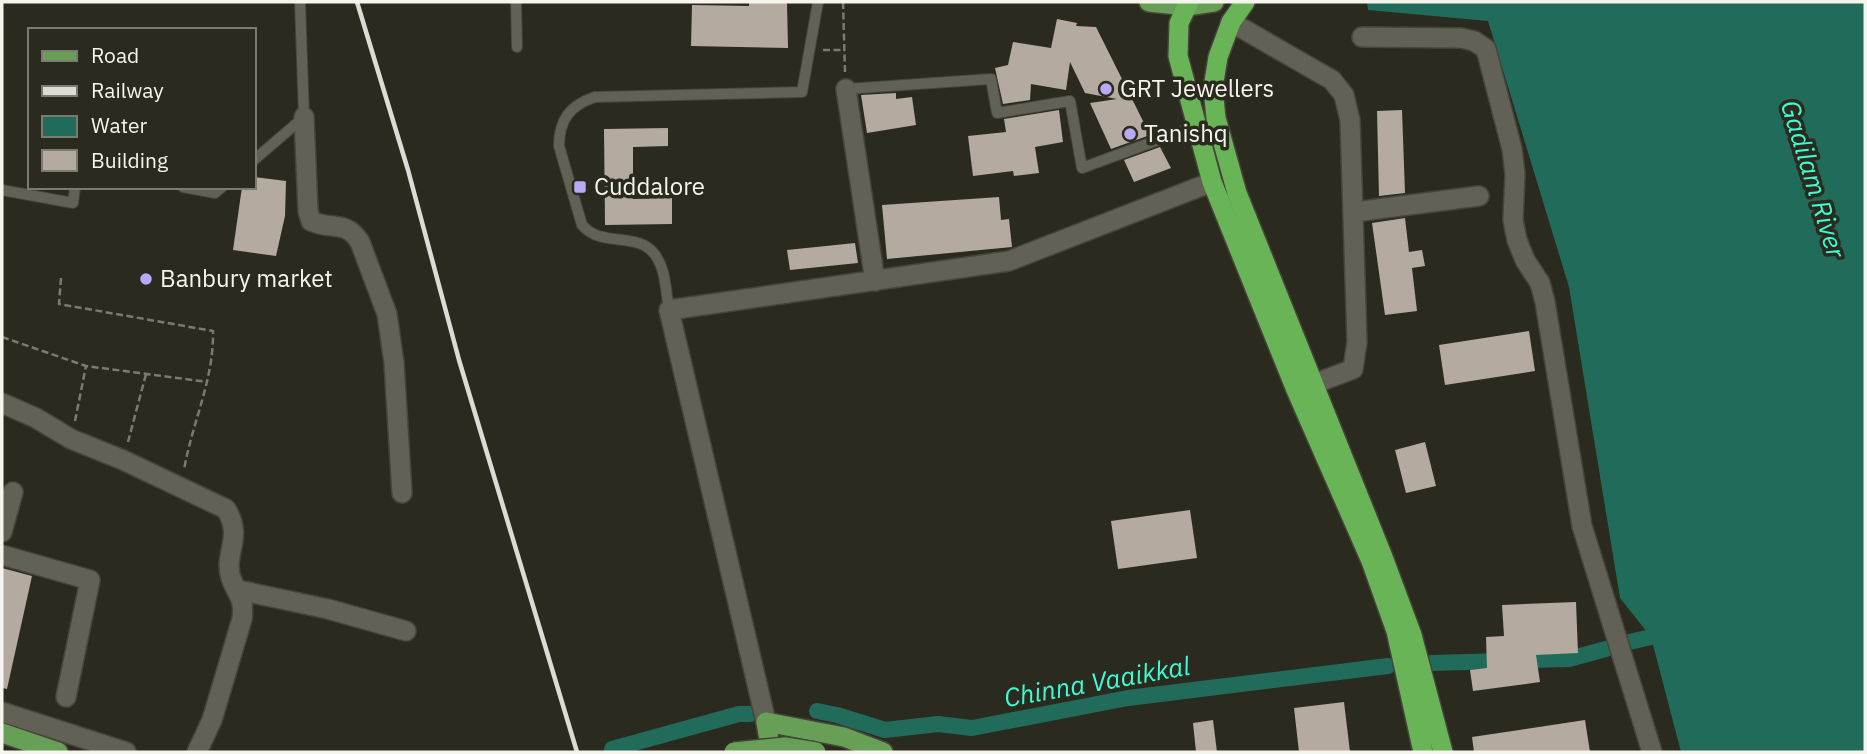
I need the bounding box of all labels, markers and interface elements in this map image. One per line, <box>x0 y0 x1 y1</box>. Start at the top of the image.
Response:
legend <box>28 28 256 189</box>
text: Road <box>91 41 139 69</box>
place label: GRT Jewellers <box>1120 72 1274 104</box>
text: Railway <box>91 76 164 104</box>
marker: GRT Jewellers <box>1098 81 1114 97</box>
water label: Gadilam River <box>1774 96 1854 263</box>
text: Water <box>91 111 148 139</box>
place label: Tanishq <box>1144 117 1228 149</box>
marker: Tanishq <box>1122 126 1138 142</box>
text: Building <box>91 146 168 174</box>
place label: Cuddalore <box>594 170 705 202</box>
marker: Cuddalore <box>572 179 588 195</box>
place label: Banbury market <box>160 262 333 294</box>
marker: Banbury market <box>138 271 154 287</box>
water label: Chinna Vaaikkal <box>1001 648 1193 714</box>

